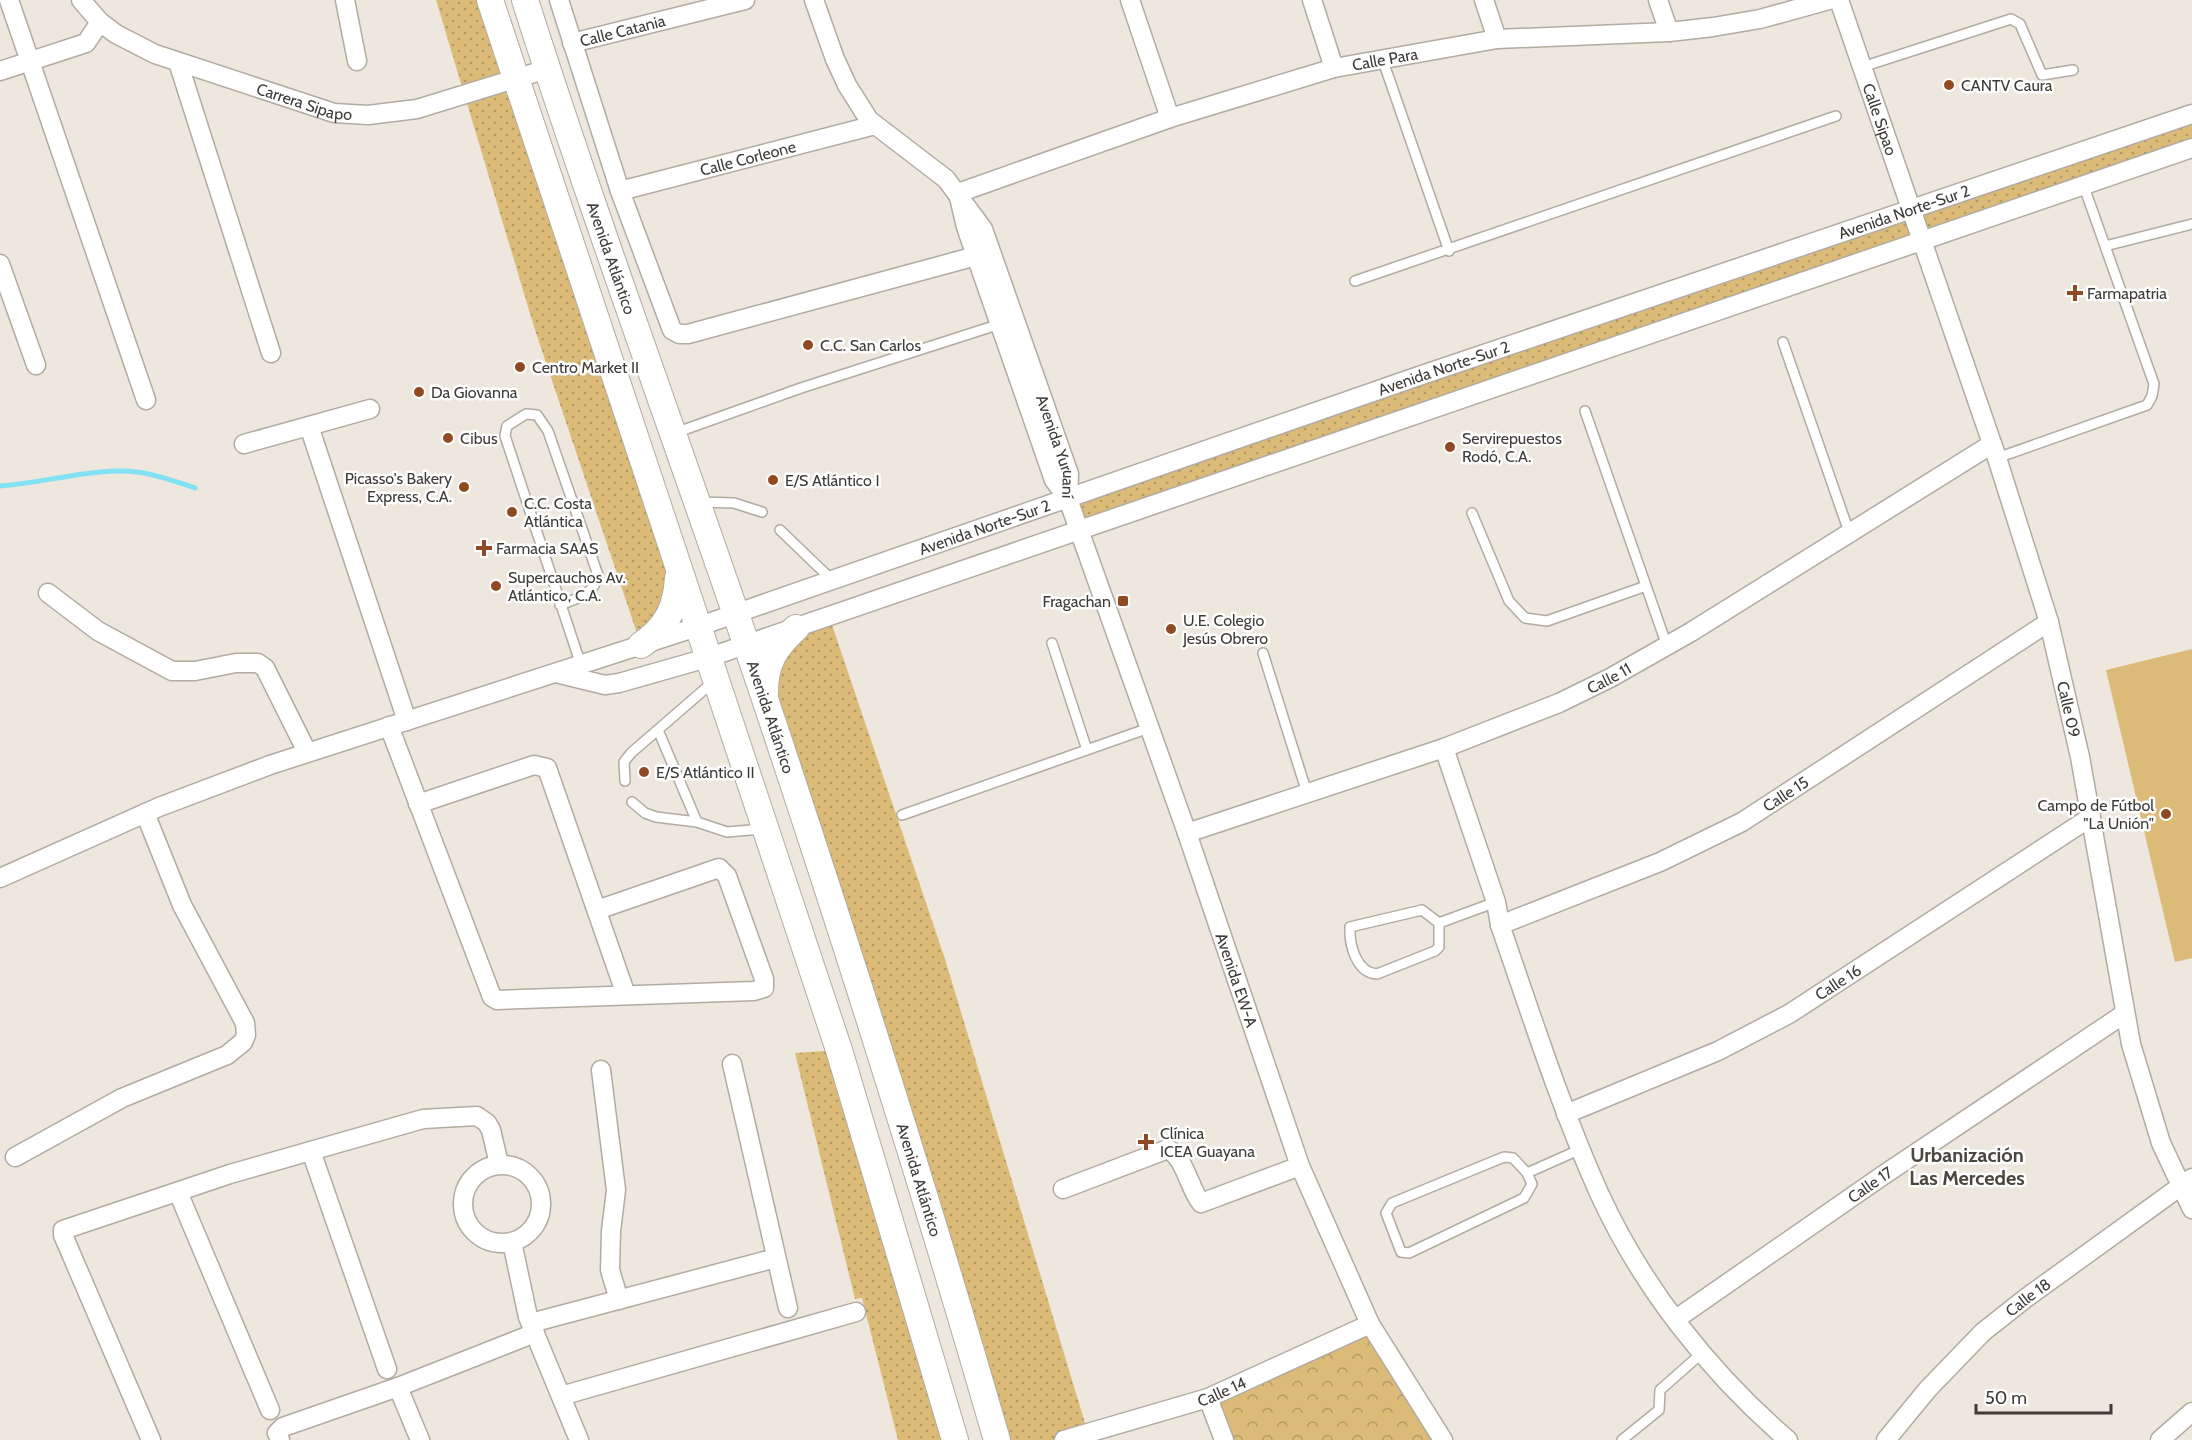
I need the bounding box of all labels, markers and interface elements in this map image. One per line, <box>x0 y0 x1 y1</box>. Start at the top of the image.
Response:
street label: Calle Catania <box>578 11 667 50</box>
street label: Calle Para <box>1351 44 1419 74</box>
place label: CANTV Caura <box>1961 76 2053 95</box>
marker: CANTV Caura <box>1942 78 1956 92</box>
street label: Carrera Sipapo <box>254 79 353 124</box>
street label: Calle Sipao <box>1859 81 1901 158</box>
street label: Calle Corleone <box>698 136 798 179</box>
street label: Avenida Norte-Sur 2 <box>1836 181 1972 243</box>
street label: Avenida Atlántico <box>583 199 640 317</box>
place label: Farmapatria <box>2087 284 2167 303</box>
marker: Farmapatria <box>2068 286 2082 300</box>
place label: C.C. San Carlos <box>820 336 921 355</box>
street label: Avenida Norte-Sur 2 <box>1376 337 1512 399</box>
marker: C.C. San Carlos <box>801 338 815 352</box>
place label: Centro Market II <box>532 358 639 377</box>
marker: Centro Market II <box>513 360 527 374</box>
place label: Da Giovanna <box>431 383 518 402</box>
marker: Da Giovanna <box>412 385 426 399</box>
street label: Avenida Yuruaní <box>1032 392 1079 499</box>
place label: Cibus <box>460 429 498 448</box>
place label: Servirepuestos Rodó, C.A. <box>1462 429 1562 466</box>
marker: Cibus <box>441 431 455 445</box>
marker: Servirepuestos Rodó, C.A. <box>1443 440 1457 454</box>
place label: Picasso's Bakery Express, C.A. <box>345 469 452 506</box>
place label: E/S Atlántico I <box>785 471 879 490</box>
marker: E/S Atlántico I <box>766 473 780 487</box>
marker: Picasso's Bakery Express, C.A. <box>457 480 471 494</box>
place label: C.C. Costa Atlántica <box>524 494 592 531</box>
street label: Avenida Norte-Sur 2 <box>916 495 1053 559</box>
marker: C.C. Costa Atlántica <box>505 505 519 519</box>
place label: Farmacia SAAS <box>496 539 598 558</box>
marker: Farmacia SAAS <box>477 541 491 555</box>
place label: Supercauchos Av. Atlántico, C.A. <box>508 568 626 605</box>
marker: Supercauchos Av. Atlántico, C.A. <box>489 579 503 593</box>
place label: Fragachan <box>1043 592 1111 611</box>
marker: Fragachan <box>1116 594 1130 608</box>
place label: U.E. Colegio Jesús Obrero <box>1182 611 1268 648</box>
marker: U.E. Colegio Jesús Obrero <box>1164 622 1178 636</box>
street label: Avenida Atlántico <box>743 658 799 776</box>
street label: Calle 11 <box>1584 659 1634 697</box>
street label: Calle 09 <box>2053 679 2085 739</box>
place label: E/S Atlántico II <box>656 763 755 782</box>
marker: E/S Atlántico II <box>637 765 651 779</box>
street label: Calle 15 <box>1759 772 1812 816</box>
place label: Campo de Fútbol "La Unión" <box>2037 796 2154 833</box>
marker: Campo de Fútbol "La Unión" <box>2159 807 2173 821</box>
street label: Avenida EW-A <box>1212 930 1262 1030</box>
street label: Calle 16 <box>1811 960 1865 1004</box>
street label: Avenida Atlántico <box>893 1121 946 1239</box>
place label: Clínica ICEA Guayana <box>1160 1124 1255 1161</box>
marker: Clínica ICEA Guayana <box>1137 1133 1155 1151</box>
district label: Urbanización Las Mercedes <box>1909 1143 2025 1190</box>
street label: Calle 17 <box>1844 1162 1896 1207</box>
street label: Calle 18 <box>2001 1274 2054 1320</box>
street label: Calle 14 <box>1195 1372 1249 1410</box>
scale bar <box>1976 1377 2111 1415</box>
text: 50 m <box>1985 1387 2027 1409</box>

